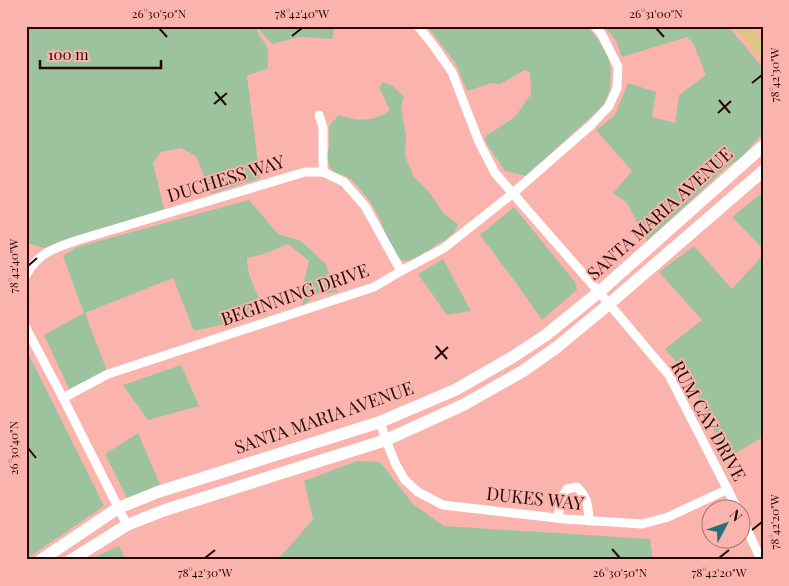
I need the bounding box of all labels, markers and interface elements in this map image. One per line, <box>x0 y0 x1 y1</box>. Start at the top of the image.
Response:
text: 26°30'50"N <box>132 5 187 21</box>
text: 78°42'40"W <box>275 5 329 21</box>
text: 26°31'00"N <box>629 5 683 21</box>
scale bar <box>40 38 161 70</box>
text: 100 m <box>48 44 89 64</box>
text: 78°42'30"W <box>766 48 782 102</box>
street label: SANTA MARIA AVENUE <box>582 141 737 285</box>
street label: DUCHESS WAY <box>164 149 288 207</box>
text: 78°42'40"W <box>5 239 21 293</box>
street label: BEGINNING DRIVE <box>218 257 372 331</box>
street label: RUM CAY DRIVE <box>666 356 752 485</box>
street label: SANTA MARIA AVENUE <box>231 375 416 459</box>
text: 26°30'40"N <box>5 420 21 475</box>
street label: DUKES WAY <box>485 481 585 515</box>
text: 78°42'20"W <box>766 494 782 550</box>
north arrow <box>702 498 752 548</box>
text: N <box>726 505 747 525</box>
text: 78°42'30"W <box>178 564 232 580</box>
text: 26°30'50"N <box>593 564 648 580</box>
text: 78°42'20"W <box>691 564 747 580</box>

